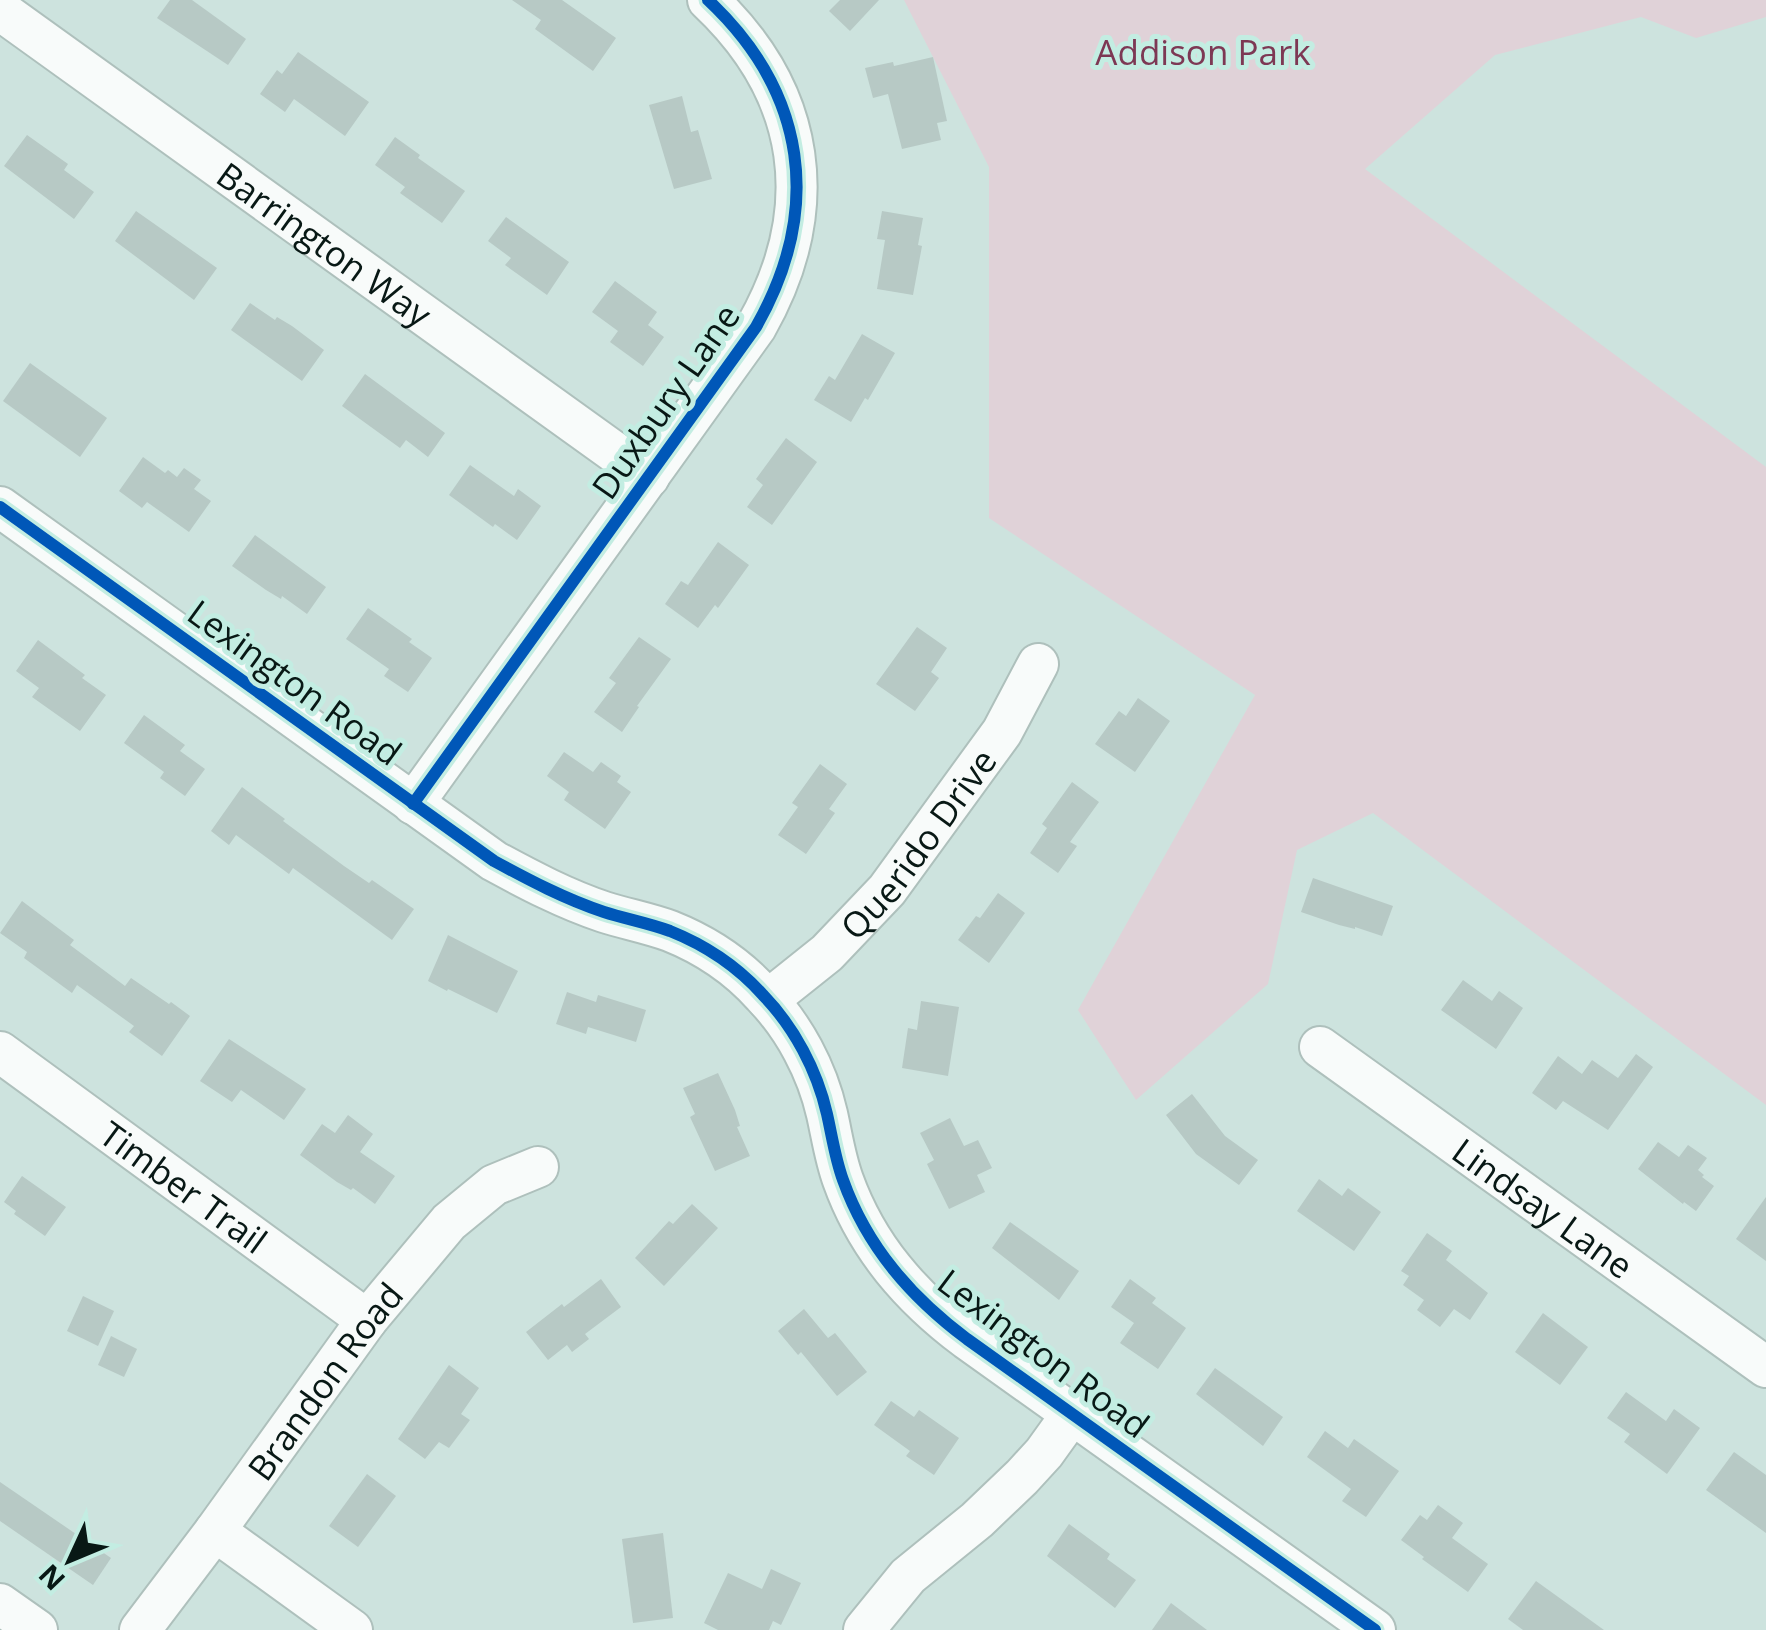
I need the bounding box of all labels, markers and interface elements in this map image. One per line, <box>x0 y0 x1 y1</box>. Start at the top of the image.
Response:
park label: Addison Park <box>1095 28 1311 75</box>
street label: Barrington Way <box>208 151 442 337</box>
street label: Duxbury Lane <box>580 294 750 508</box>
street label: Lexington Road <box>179 589 411 775</box>
street label: Querido Drive <box>829 739 1006 949</box>
street label: Timber Trail <box>91 1110 277 1263</box>
street label: Lindsay Lane <box>1444 1127 1643 1288</box>
street label: Lexington Road <box>929 1258 1159 1448</box>
street label: Brandon Road <box>236 1272 413 1489</box>
north arrow <box>20 1510 120 1610</box>
text: N <box>30 1557 73 1599</box>

